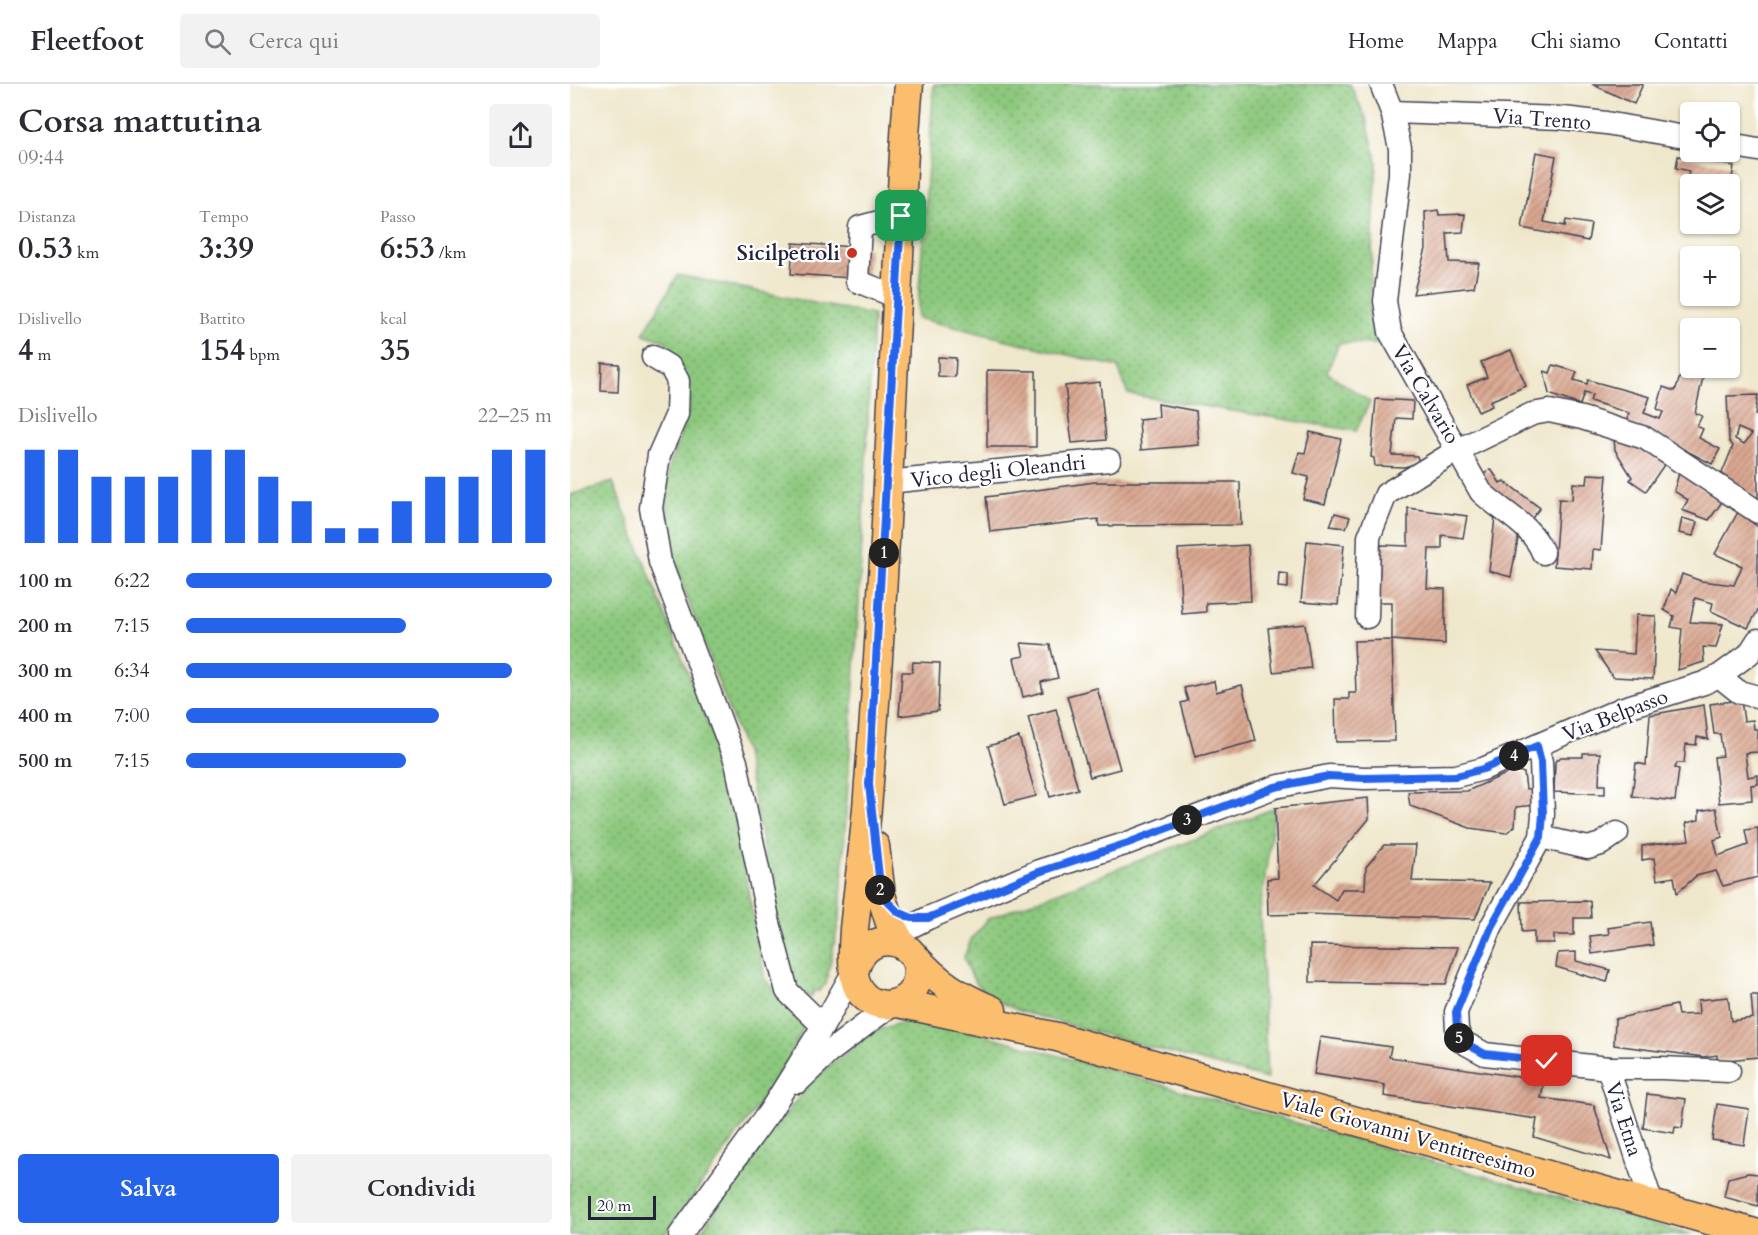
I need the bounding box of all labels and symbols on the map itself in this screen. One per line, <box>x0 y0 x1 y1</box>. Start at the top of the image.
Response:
street label: Via Trento <box>1492 102 1592 137</box>
pin <box>875 190 926 241</box>
place label: Sicilpetroli <box>737 239 840 268</box>
marker: Sicilpetroli <box>845 246 859 260</box>
street label: Via Calvario <box>1385 339 1467 449</box>
street label: Vico degli Oleandri <box>909 448 1087 495</box>
pin: 1 <box>869 538 899 568</box>
street label: Via Belpasso <box>1558 682 1672 749</box>
pin: 4 <box>1499 741 1529 771</box>
pin: 3 <box>1172 805 1202 835</box>
pin: 2 <box>865 875 895 905</box>
pin: 5 <box>1444 1023 1474 1053</box>
pin <box>1521 1035 1572 1086</box>
street label: Via Etna <box>1598 1078 1649 1160</box>
street label: Viale Giovanni Ventitreesimo <box>1277 1085 1539 1186</box>
scale bar <box>588 1193 656 1220</box>

